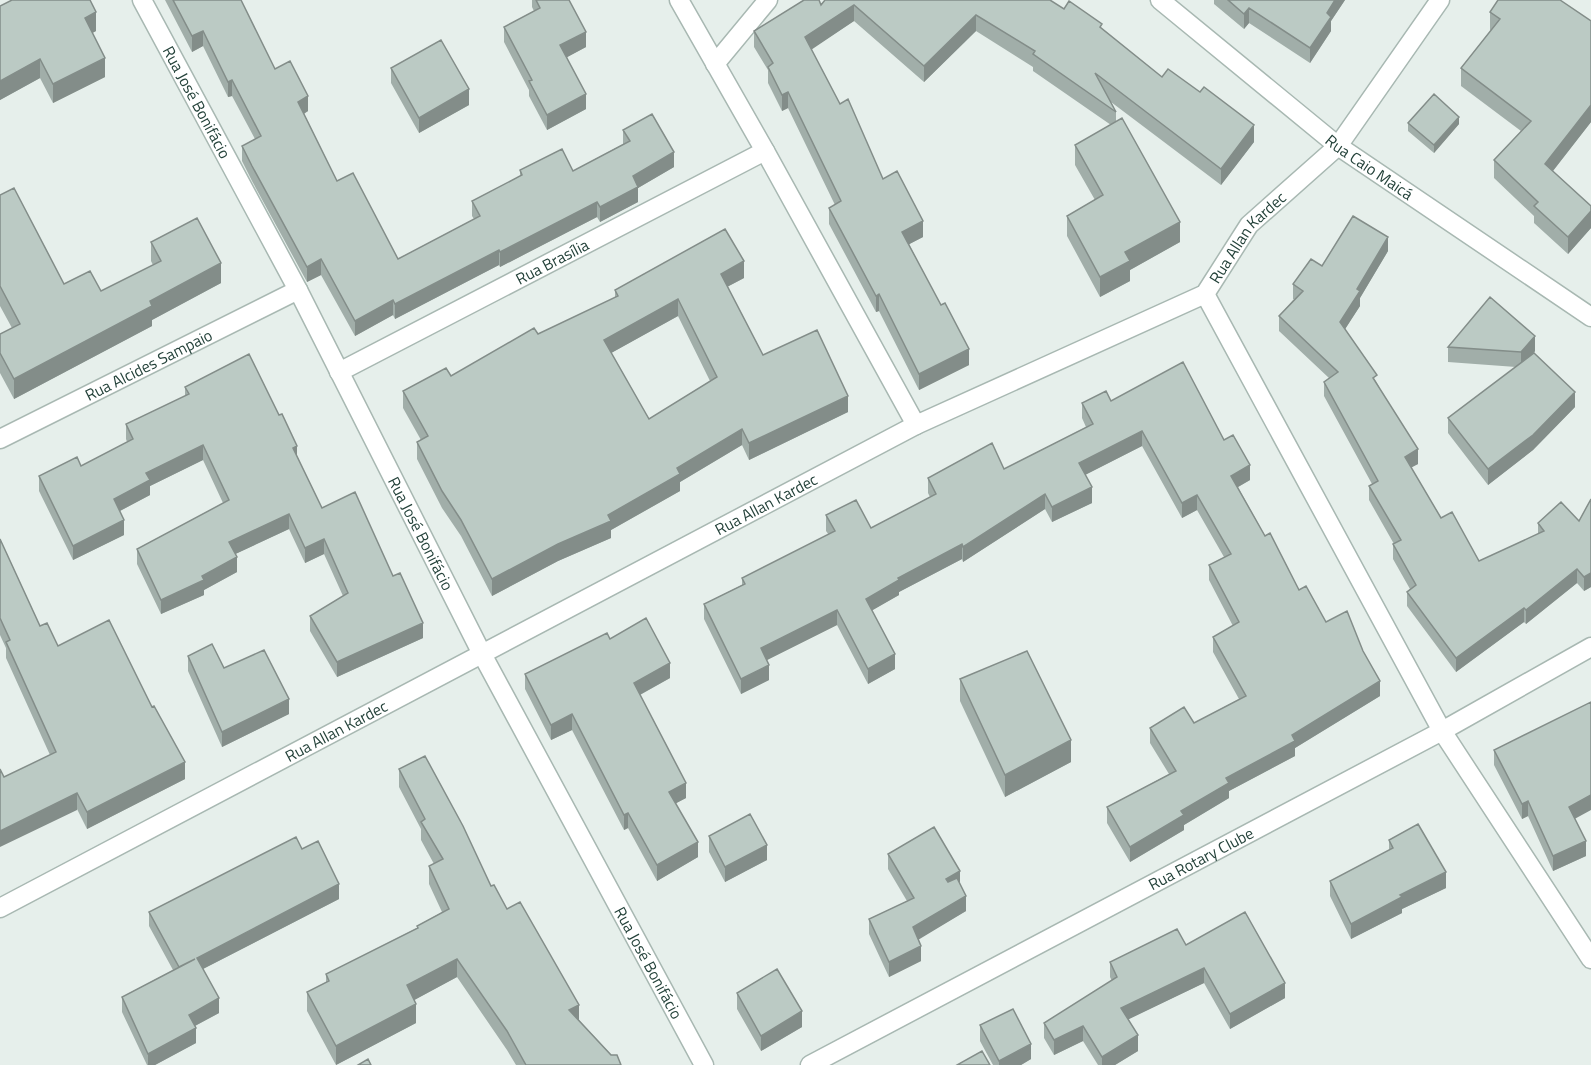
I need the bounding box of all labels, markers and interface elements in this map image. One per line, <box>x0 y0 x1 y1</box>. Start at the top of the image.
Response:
street label: Rua José Bonifácio <box>157 42 237 163</box>
street label: Rua Caio Maicá <box>1320 128 1418 206</box>
street label: Rua Allan Kardec <box>1203 186 1291 288</box>
street label: Rua Brasília <box>511 232 593 290</box>
street label: Rua Alcides Sampaio <box>81 323 216 407</box>
street label: Rua Allan Kardec <box>710 467 822 541</box>
street label: Rua José Bonifácio <box>382 472 460 594</box>
street label: Rua Allan Kardec <box>281 694 392 768</box>
street label: Rua Rotary Clube <box>1144 821 1258 896</box>
street label: Rua José Bonifácio <box>609 902 689 1023</box>

